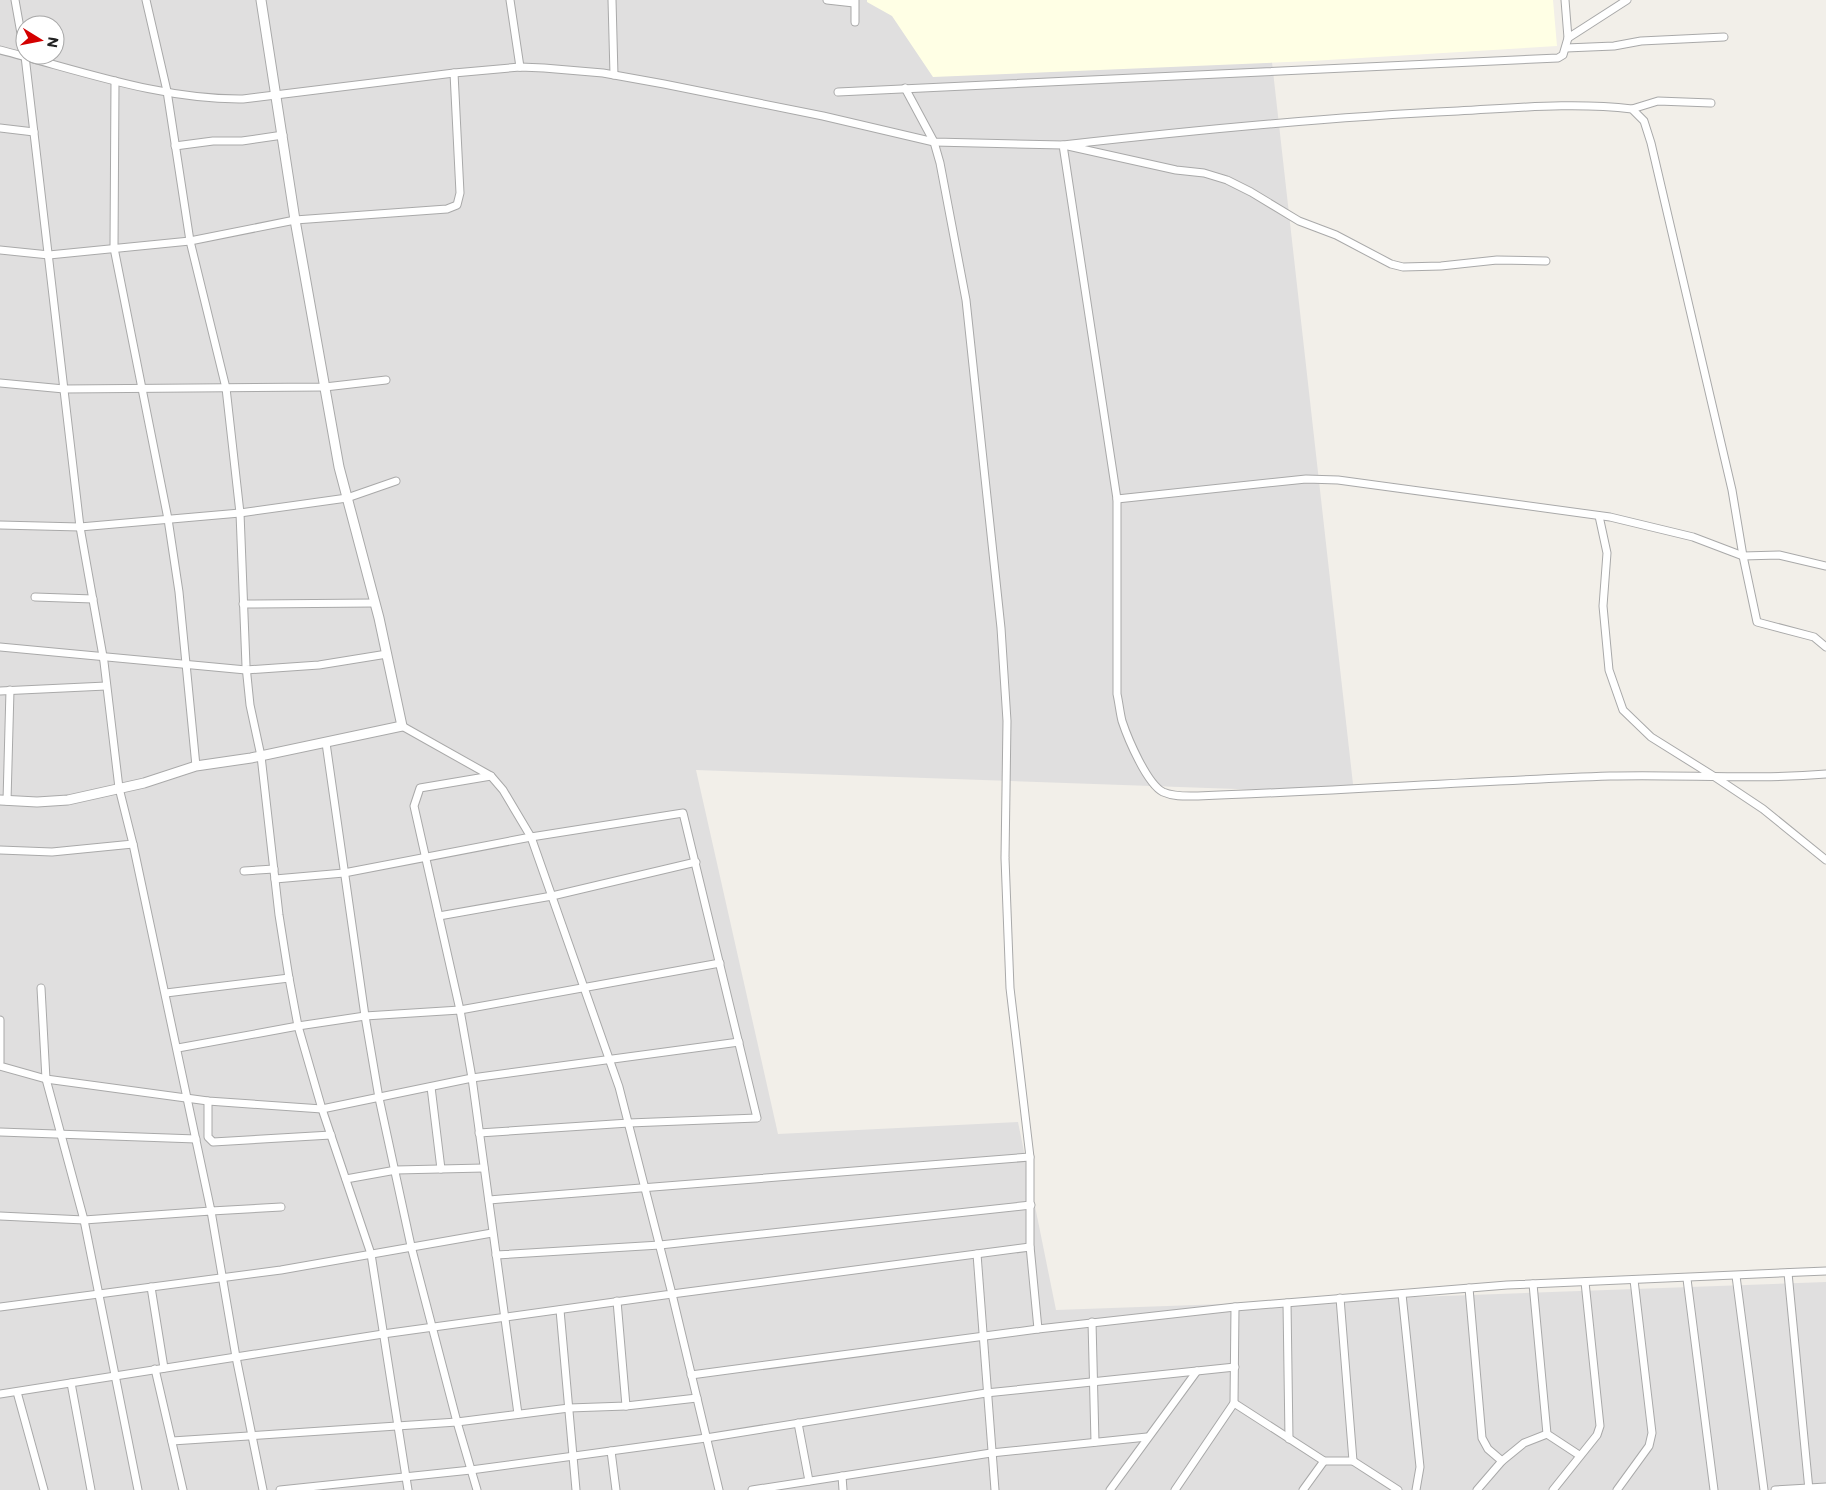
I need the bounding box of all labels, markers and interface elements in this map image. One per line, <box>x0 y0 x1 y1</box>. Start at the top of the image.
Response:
north arrow <box>15 15 65 65</box>
text: N <box>44 36 63 49</box>

